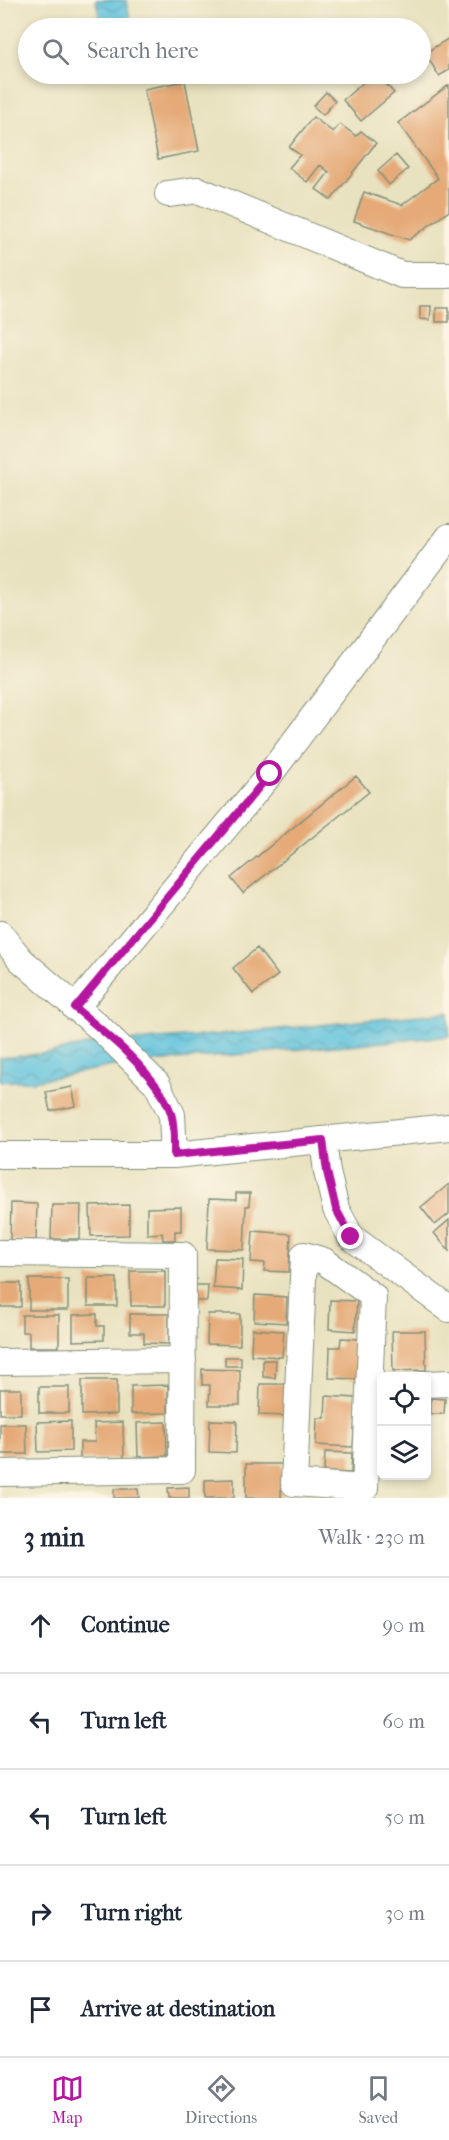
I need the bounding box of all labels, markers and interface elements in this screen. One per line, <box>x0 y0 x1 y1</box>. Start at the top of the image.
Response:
search box <box>18 18 431 84</box>
icon: search <box>39 35 72 68</box>
text: Search here <box>87 38 199 64</box>
route start <box>256 760 282 786</box>
route end <box>337 1223 363 1249</box>
map controls <box>377 1372 431 1480</box>
button: locate <box>377 1372 431 1426</box>
button: layers <box>377 1426 431 1480</box>
text: 3 min <box>24 1522 85 1553</box>
text: Walk · 230 m <box>319 1526 425 1549</box>
icon: ahead <box>24 1609 57 1642</box>
text: Continue <box>81 1612 170 1638</box>
text: 90 m <box>383 1614 425 1637</box>
icon: left <box>24 1705 57 1738</box>
text: Turn left <box>81 1708 167 1734</box>
text: 60 m <box>382 1710 425 1733</box>
icon: left <box>24 1801 57 1834</box>
text: Turn left <box>81 1804 167 1830</box>
text: 50 m <box>384 1806 425 1829</box>
icon: right <box>24 1897 57 1930</box>
text: Turn right <box>81 1900 182 1926</box>
text: 30 m <box>385 1902 425 1925</box>
icon: arrive <box>24 1993 57 2026</box>
text: Arrive at destination <box>81 1996 275 2022</box>
tab: Map <box>51 2072 84 2127</box>
tab: Directions <box>185 2072 257 2127</box>
tab: Saved <box>359 2072 398 2127</box>

